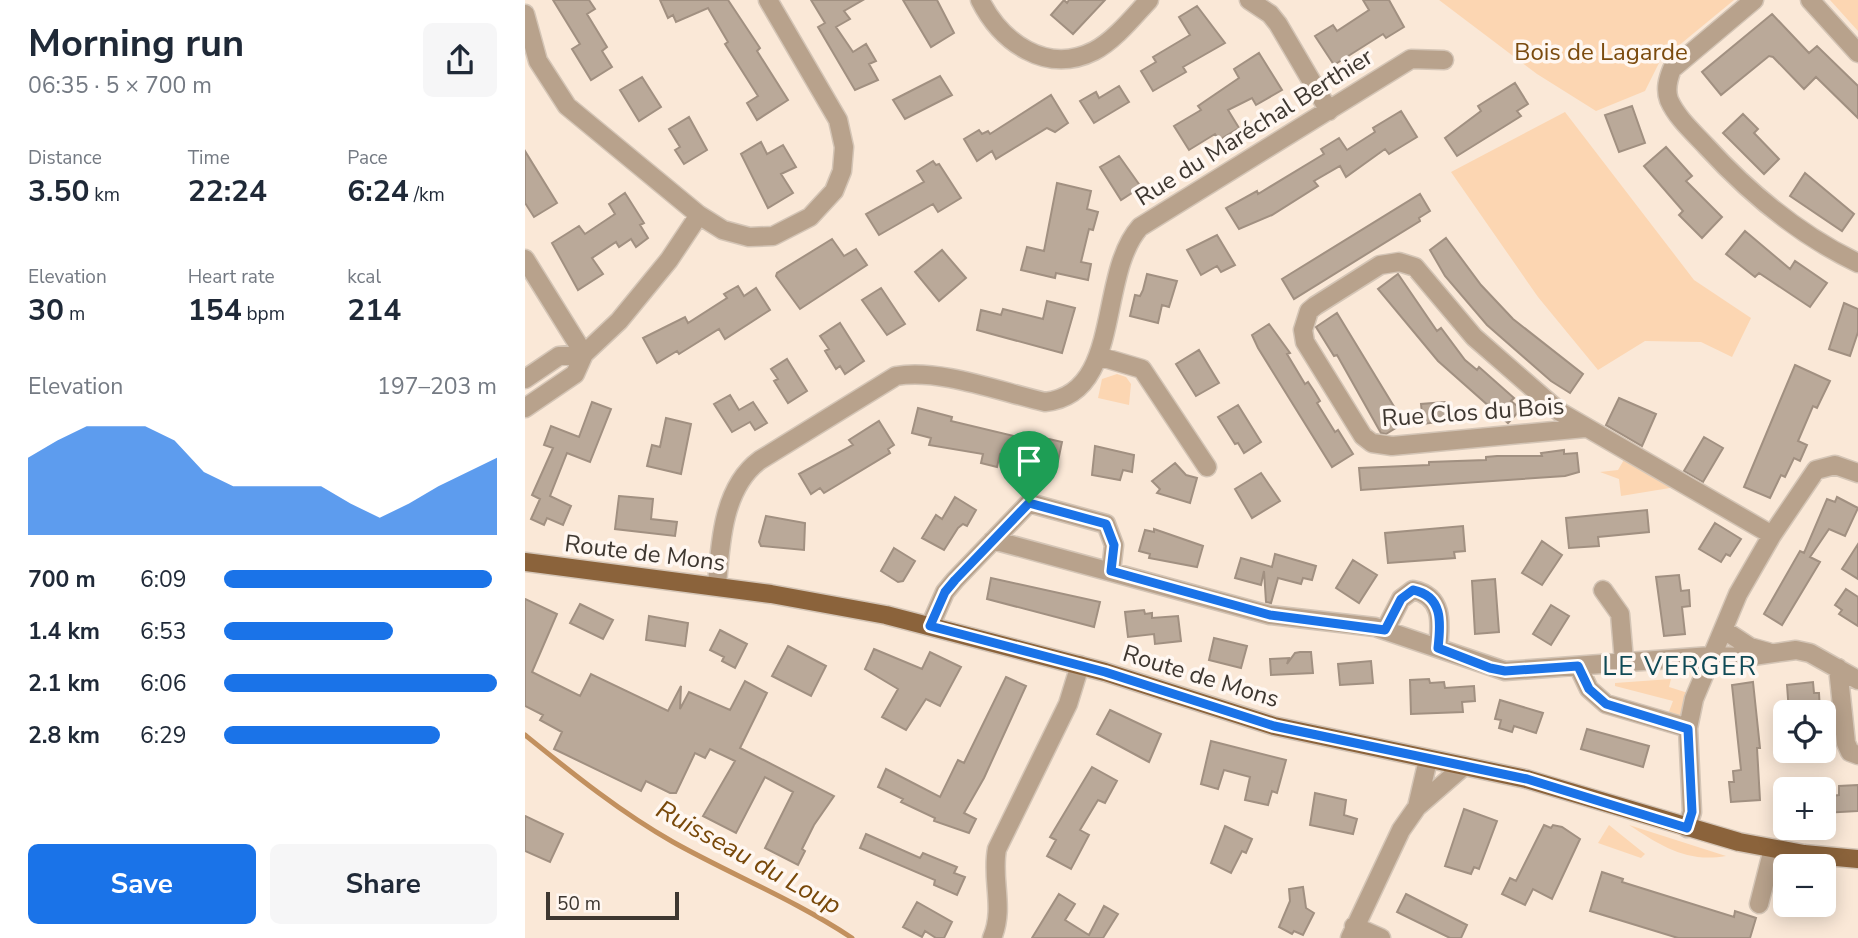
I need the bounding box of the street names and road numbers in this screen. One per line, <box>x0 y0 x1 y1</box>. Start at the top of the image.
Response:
street label: Rue du Maréchal Berthier <box>1129 41 1379 213</box>
street label: Rue Clos du Bois <box>1381 390 1565 434</box>
street label: Route de Mons <box>563 527 727 579</box>
street label: Route de Mons <box>1119 637 1283 715</box>

